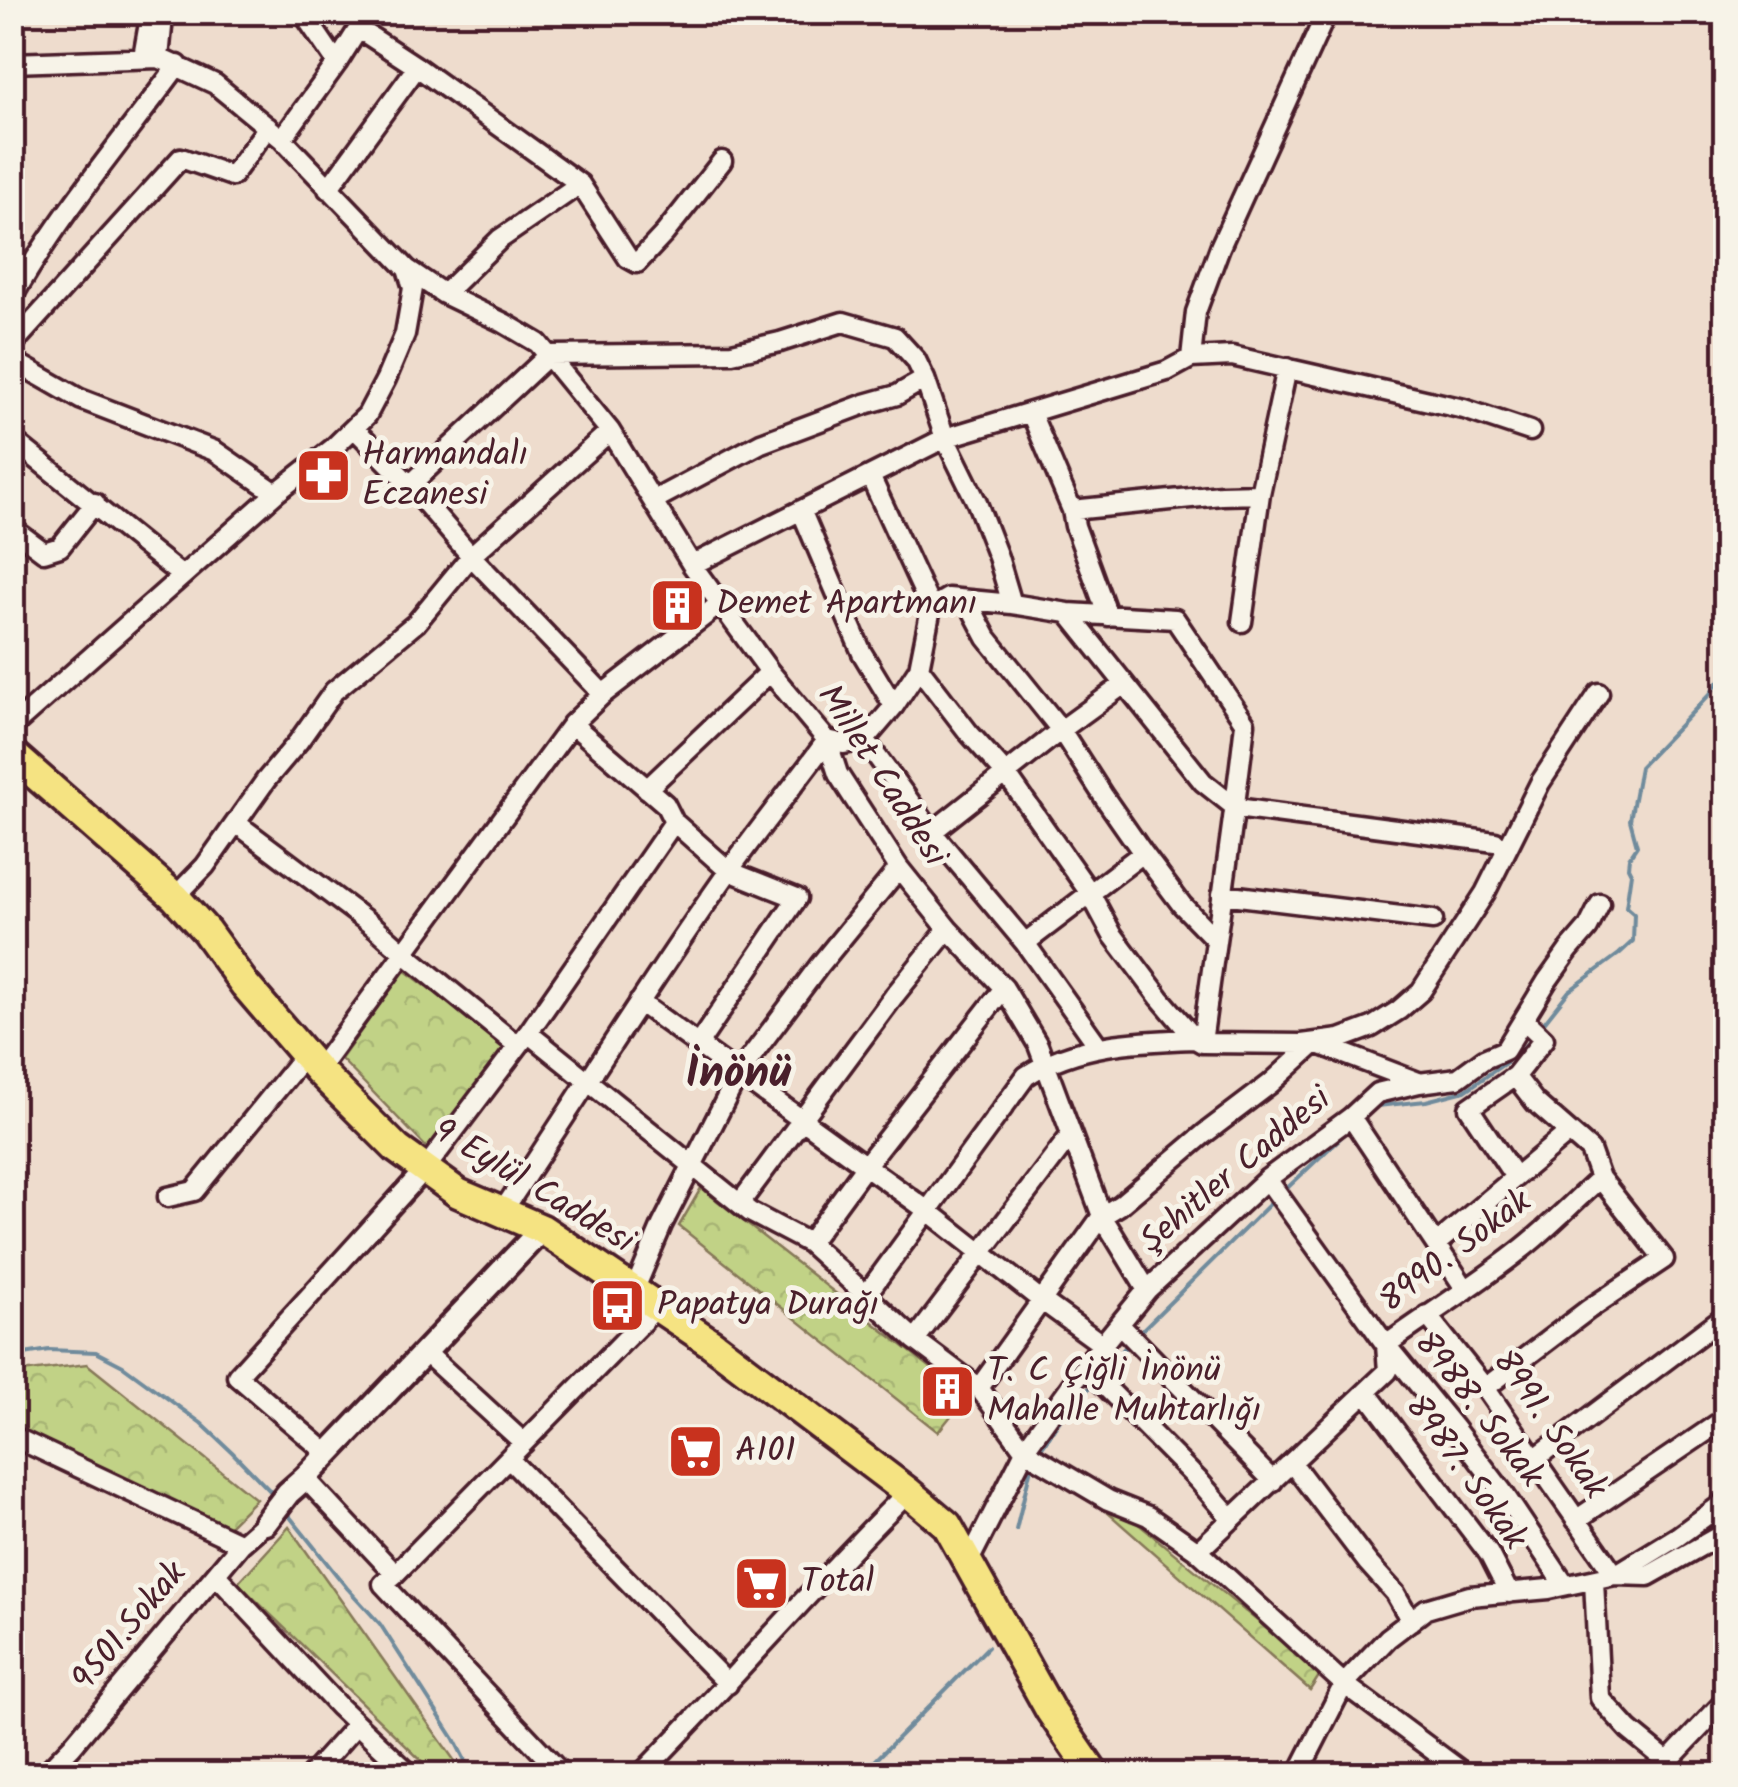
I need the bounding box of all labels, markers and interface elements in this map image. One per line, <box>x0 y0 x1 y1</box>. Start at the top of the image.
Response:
place label: Harmandalı Eczanesi <box>362 428 528 524</box>
pharmacy icon: Harmandalı Eczanesi <box>293 446 353 506</box>
building icon: Demet Apartmanı <box>647 575 707 635</box>
place label: Demet Apartmanı <box>716 577 977 633</box>
street label: Millet Caddesi <box>801 674 962 880</box>
district label: İnönü <box>685 1039 792 1111</box>
street label: Şehitler Caddesi <box>1127 1072 1346 1268</box>
street label: 9 Eylül Caddesi <box>421 1104 646 1270</box>
street label: 8990. Sokak <box>1368 1176 1545 1328</box>
bus stop icon: Papatya Durağı <box>588 1276 648 1336</box>
place label: Papatya Durağı <box>657 1278 879 1334</box>
street label: 8988. Sokak <box>1399 1319 1558 1501</box>
street label: 8991. Sokak <box>1477 1338 1622 1512</box>
place label: T. C Çiğli İnönü Mahalle Muhtarlığı <box>987 1344 1261 1440</box>
building icon: T. C Çiğli İnönü Mahalle Muhtarlığı <box>918 1362 978 1422</box>
street label: 8987. Sokak <box>1389 1383 1541 1563</box>
supermarket icon: A101 <box>666 1422 726 1482</box>
place label: A101 <box>735 1424 796 1480</box>
street label: 9501.Sokak <box>58 1549 202 1705</box>
supermarket icon: Total <box>732 1553 792 1613</box>
place label: Total <box>801 1555 874 1611</box>

